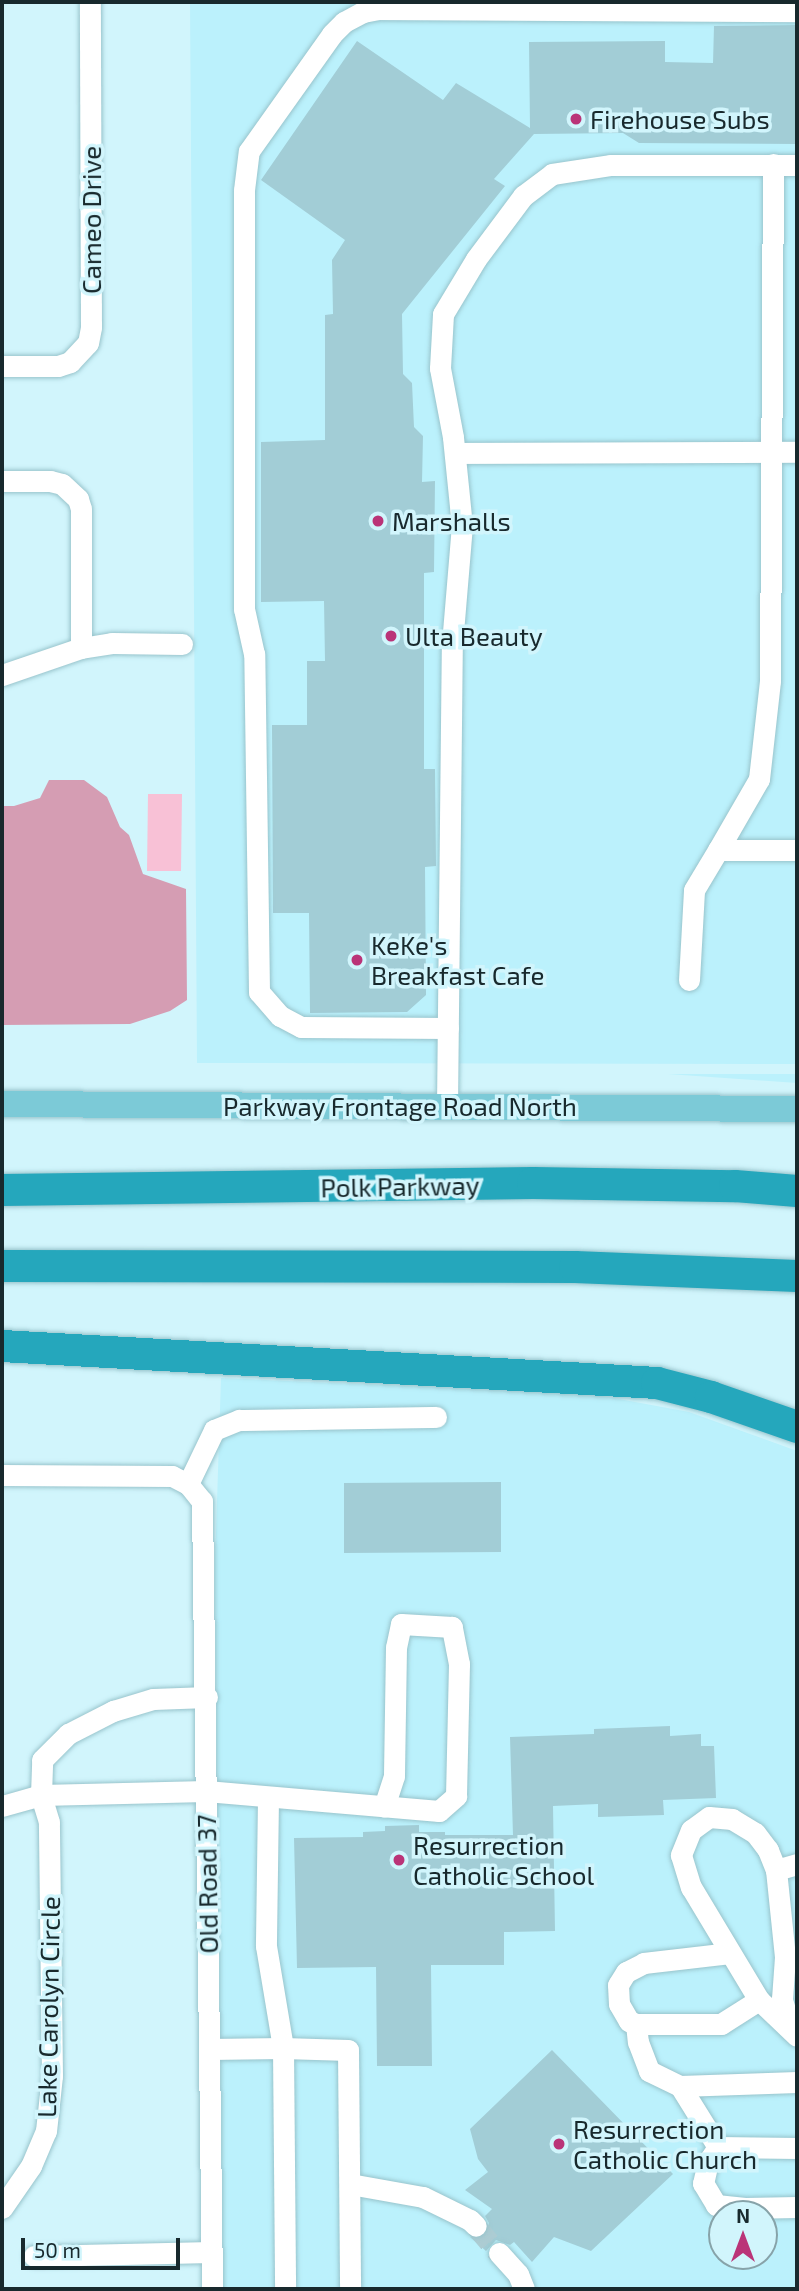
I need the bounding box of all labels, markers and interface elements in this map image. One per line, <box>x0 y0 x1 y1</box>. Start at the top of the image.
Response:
place label: Firehouse Subs <box>590 103 770 135</box>
marker: Firehouse Subs <box>568 111 584 127</box>
street label: Cameo Drive <box>75 146 107 294</box>
place label: Marshalls <box>392 505 511 537</box>
marker: Marshalls <box>370 513 386 529</box>
place label: Ulta Beauty <box>405 620 543 652</box>
marker: Ulta Beauty <box>383 628 399 644</box>
place label: KeKe's Breakfast Cafe <box>371 929 544 990</box>
marker: KeKe's Breakfast Cafe <box>349 952 365 968</box>
street label: Parkway Frontage Road North <box>223 1090 577 1122</box>
street label: Polk Parkway <box>320 1169 480 1203</box>
street label: Old Road 37 <box>190 1814 224 1954</box>
place label: Resurrection Catholic School <box>413 1829 594 1890</box>
marker: Resurrection Catholic School <box>391 1852 407 1868</box>
street label: Lake Carolyn Circle <box>30 1896 66 2118</box>
place label: Resurrection Catholic Church <box>573 2113 757 2174</box>
marker: Resurrection Catholic Church <box>551 2136 567 2152</box>
north arrow <box>708 2200 778 2270</box>
text: N <box>736 2204 750 2227</box>
scale bar <box>24 2224 184 2268</box>
text: 50 m <box>34 2237 81 2262</box>

